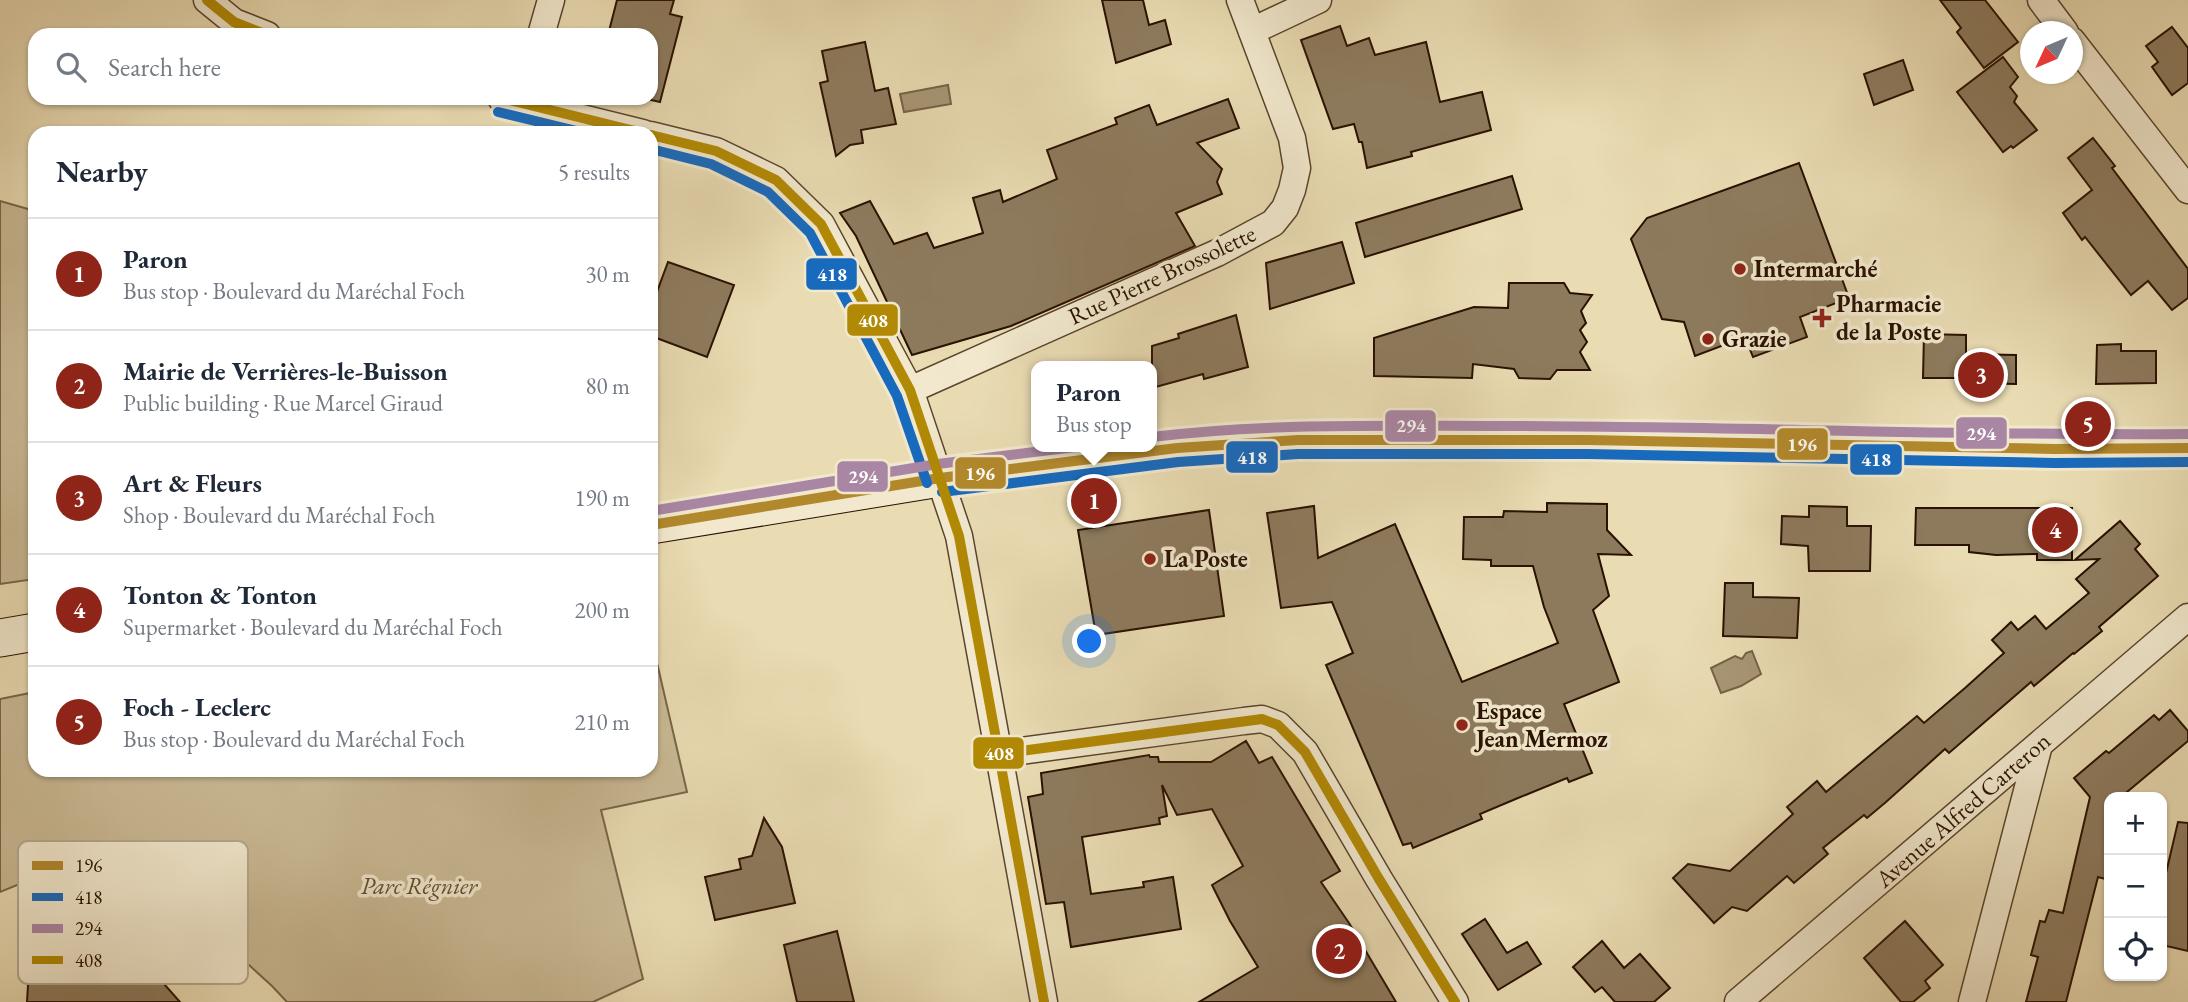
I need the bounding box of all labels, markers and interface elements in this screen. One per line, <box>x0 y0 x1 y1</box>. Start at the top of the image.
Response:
north arrow <box>2020 21 2083 84</box>
search box <box>28 28 658 105</box>
icon: search <box>52 48 90 86</box>
text: Search here <box>108 50 221 84</box>
text: Nearby <box>56 152 148 191</box>
text: 5 results <box>558 157 630 187</box>
street label: Rue Pierre Brossolette <box>1063 218 1260 332</box>
text: Paron <box>123 242 188 276</box>
place label: Intermarché <box>1754 253 1877 284</box>
line badge: 418 <box>805 257 858 291</box>
text: 1 <box>73 259 85 289</box>
text: 30 m <box>585 259 630 289</box>
marker: Intermarché <box>1732 261 1748 277</box>
text: 418 <box>817 262 847 287</box>
text: Bus stop · Boulevard du Maréchal Foch <box>123 276 465 306</box>
place label: Pharmacie de la Poste <box>1836 288 1941 347</box>
line badge: 408 <box>846 303 899 337</box>
text: 408 <box>858 308 888 333</box>
marker: Pharmacie de la Poste <box>1814 310 1830 326</box>
place label: Grazie <box>1722 323 1787 354</box>
marker: Grazie <box>1700 331 1716 347</box>
pin: 3 <box>1958 349 2004 401</box>
text: Mairie de Verrières-le-Buisson <box>123 354 448 388</box>
popup <box>1031 361 1157 452</box>
text: 2 <box>73 371 85 401</box>
text: 80 m <box>585 371 630 401</box>
text: Paron <box>1056 375 1121 409</box>
text: Public building · Rue Marcel Giraud <box>123 388 443 418</box>
pin: 5 <box>2065 398 2111 450</box>
text: Bus stop <box>1056 409 1132 439</box>
line badge: 294 <box>1384 409 1437 443</box>
text: 294 <box>1396 413 1427 438</box>
line badge: 294 <box>1955 416 2008 450</box>
text: 294 <box>1966 421 1997 446</box>
line badge: 196 <box>1776 427 1829 461</box>
text: 196 <box>1787 432 1817 457</box>
line badge: 418 <box>1225 440 1279 474</box>
line badge: 418 <box>1849 443 1903 476</box>
text: 418 <box>1237 445 1267 470</box>
text: 418 <box>1861 447 1891 472</box>
line badge: 196 <box>954 456 1007 490</box>
line badge: 294 <box>836 460 889 493</box>
text: 196 <box>965 461 995 486</box>
text: 294 <box>848 464 879 489</box>
text: Art & Fleurs <box>123 466 262 500</box>
pin: 1 <box>1071 475 1117 527</box>
text: 3 <box>73 483 85 513</box>
text: 190 m <box>574 483 630 513</box>
text: Shop · Boulevard du Maréchal Foch <box>123 500 435 530</box>
pin: 4 <box>2032 504 2078 556</box>
place label: La Poste <box>1164 543 1248 574</box>
marker: La Poste <box>1142 551 1158 567</box>
text: Tonton & Tonton <box>123 578 317 612</box>
text: 4 <box>73 595 85 625</box>
text: 200 m <box>574 595 630 625</box>
text: Supermarket · Boulevard du Maréchal Foch <box>123 612 503 642</box>
your location <box>1072 624 1106 658</box>
text: Foch - Leclerc <box>123 690 271 724</box>
place label: Espace Jean Mermoz <box>1474 695 1608 754</box>
text: 5 <box>73 707 85 737</box>
text: 210 m <box>574 707 630 737</box>
marker: Espace Jean Mermoz <box>1454 717 1470 733</box>
text: Bus stop · Boulevard du Maréchal Foch <box>123 724 465 754</box>
street label: Avenue Alfred Carteron <box>1868 725 2057 895</box>
line badge: 408 <box>972 736 1025 770</box>
text: 408 <box>984 741 1014 766</box>
map controls <box>2104 792 2167 981</box>
button: + <box>2104 792 2167 855</box>
legend <box>18 841 248 984</box>
text: 196 <box>75 853 102 878</box>
button: − <box>2104 855 2167 918</box>
park label: Parc Régnier <box>361 870 479 901</box>
text: 418 <box>75 885 102 910</box>
text: 294 <box>75 916 103 941</box>
button: locate <box>2104 918 2167 981</box>
pin: 2 <box>1316 925 1362 977</box>
text: 408 <box>75 948 102 973</box>

